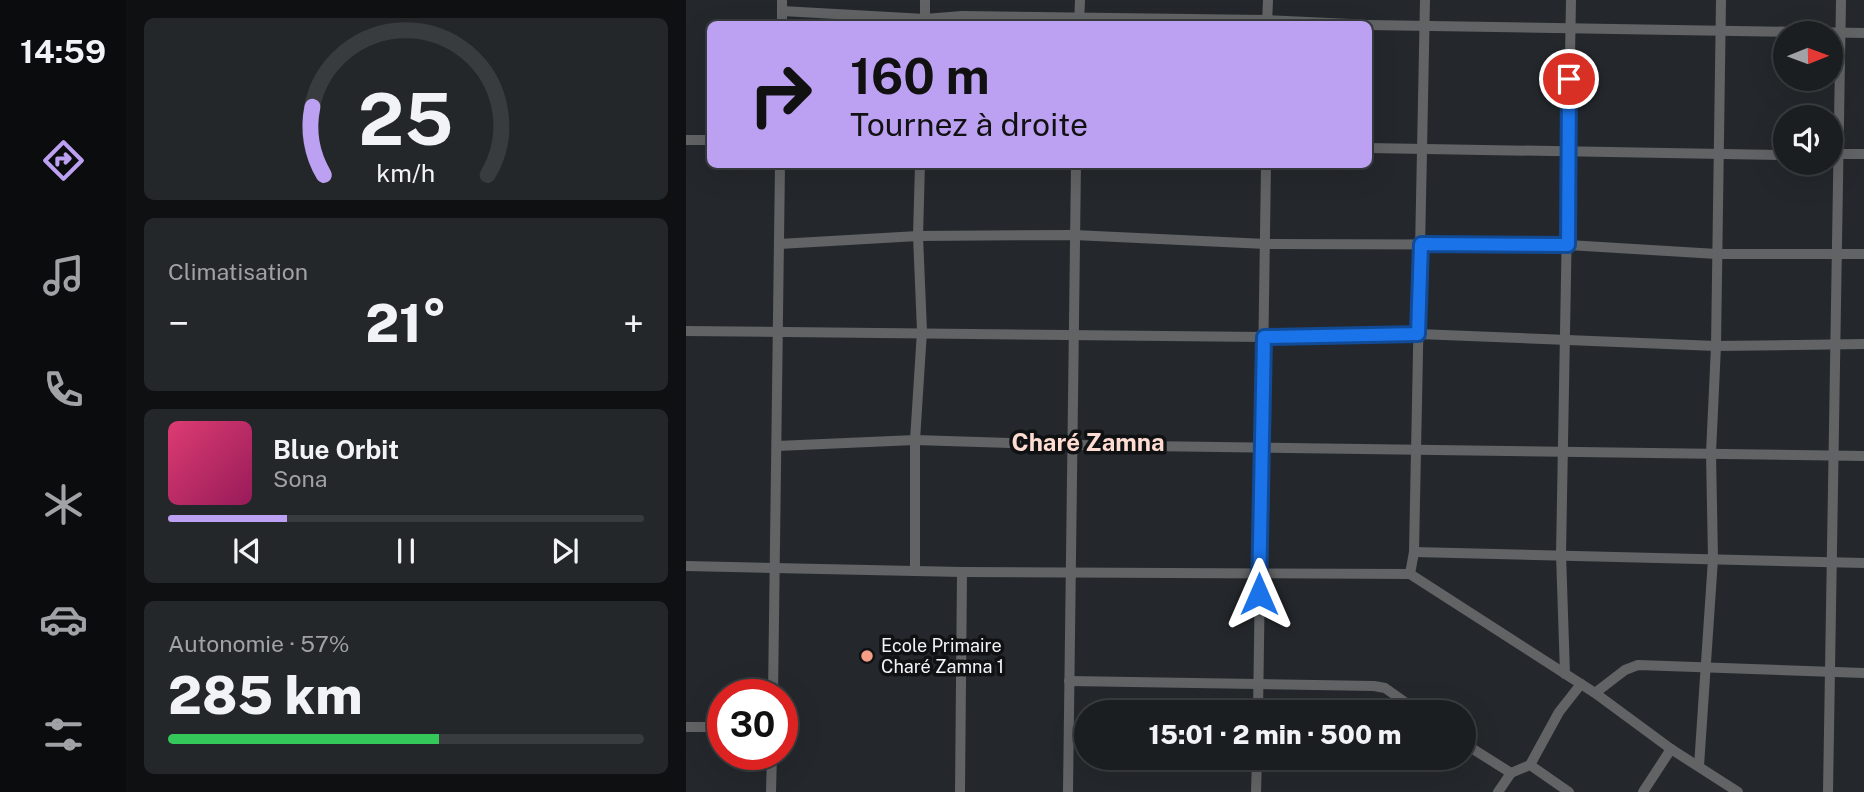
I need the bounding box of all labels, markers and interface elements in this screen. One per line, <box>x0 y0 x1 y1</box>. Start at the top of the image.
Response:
north arrow <box>1773 21 1843 91</box>
map controls <box>1773 21 1843 175</box>
text: 14:59 <box>20 33 106 70</box>
text: 160 m <box>850 47 990 105</box>
icon: right <box>735 49 826 140</box>
pin <box>1539 49 1599 109</box>
icon: arrive <box>1550 60 1588 98</box>
text: 25 <box>358 76 454 161</box>
button: sound <box>1773 105 1843 175</box>
text: Tournez à droite <box>850 106 1088 143</box>
icon: directions <box>39 136 88 185</box>
text: km/h <box>377 158 435 188</box>
icon: music <box>39 251 88 300</box>
text: Climatisation <box>168 258 308 285</box>
text: 21° <box>365 293 447 354</box>
text: − <box>168 301 189 346</box>
text: + <box>623 301 644 346</box>
icon: phone <box>39 365 88 414</box>
district label: Charé Zamna <box>1011 428 1165 456</box>
text: Blue Orbit <box>273 434 399 465</box>
text: Sona <box>273 465 327 492</box>
icon: climate <box>39 480 88 529</box>
icon: previous <box>228 532 266 570</box>
icon: pause <box>387 532 425 570</box>
icon: next <box>546 532 584 570</box>
position arrow <box>1222 557 1296 631</box>
icon: car <box>39 595 88 644</box>
text: Autonomie · 57% <box>168 630 350 657</box>
place label: Ecole Primaire Charé Zamna 1 <box>881 635 1004 677</box>
marker: Ecole Primaire Charé Zamna 1 <box>859 648 875 664</box>
text: 285 km <box>168 665 362 726</box>
speed limit sign: 30 <box>707 679 798 770</box>
icon: filters <box>39 710 88 759</box>
text: 15:01 · 2 min · 500 m <box>1149 719 1401 750</box>

